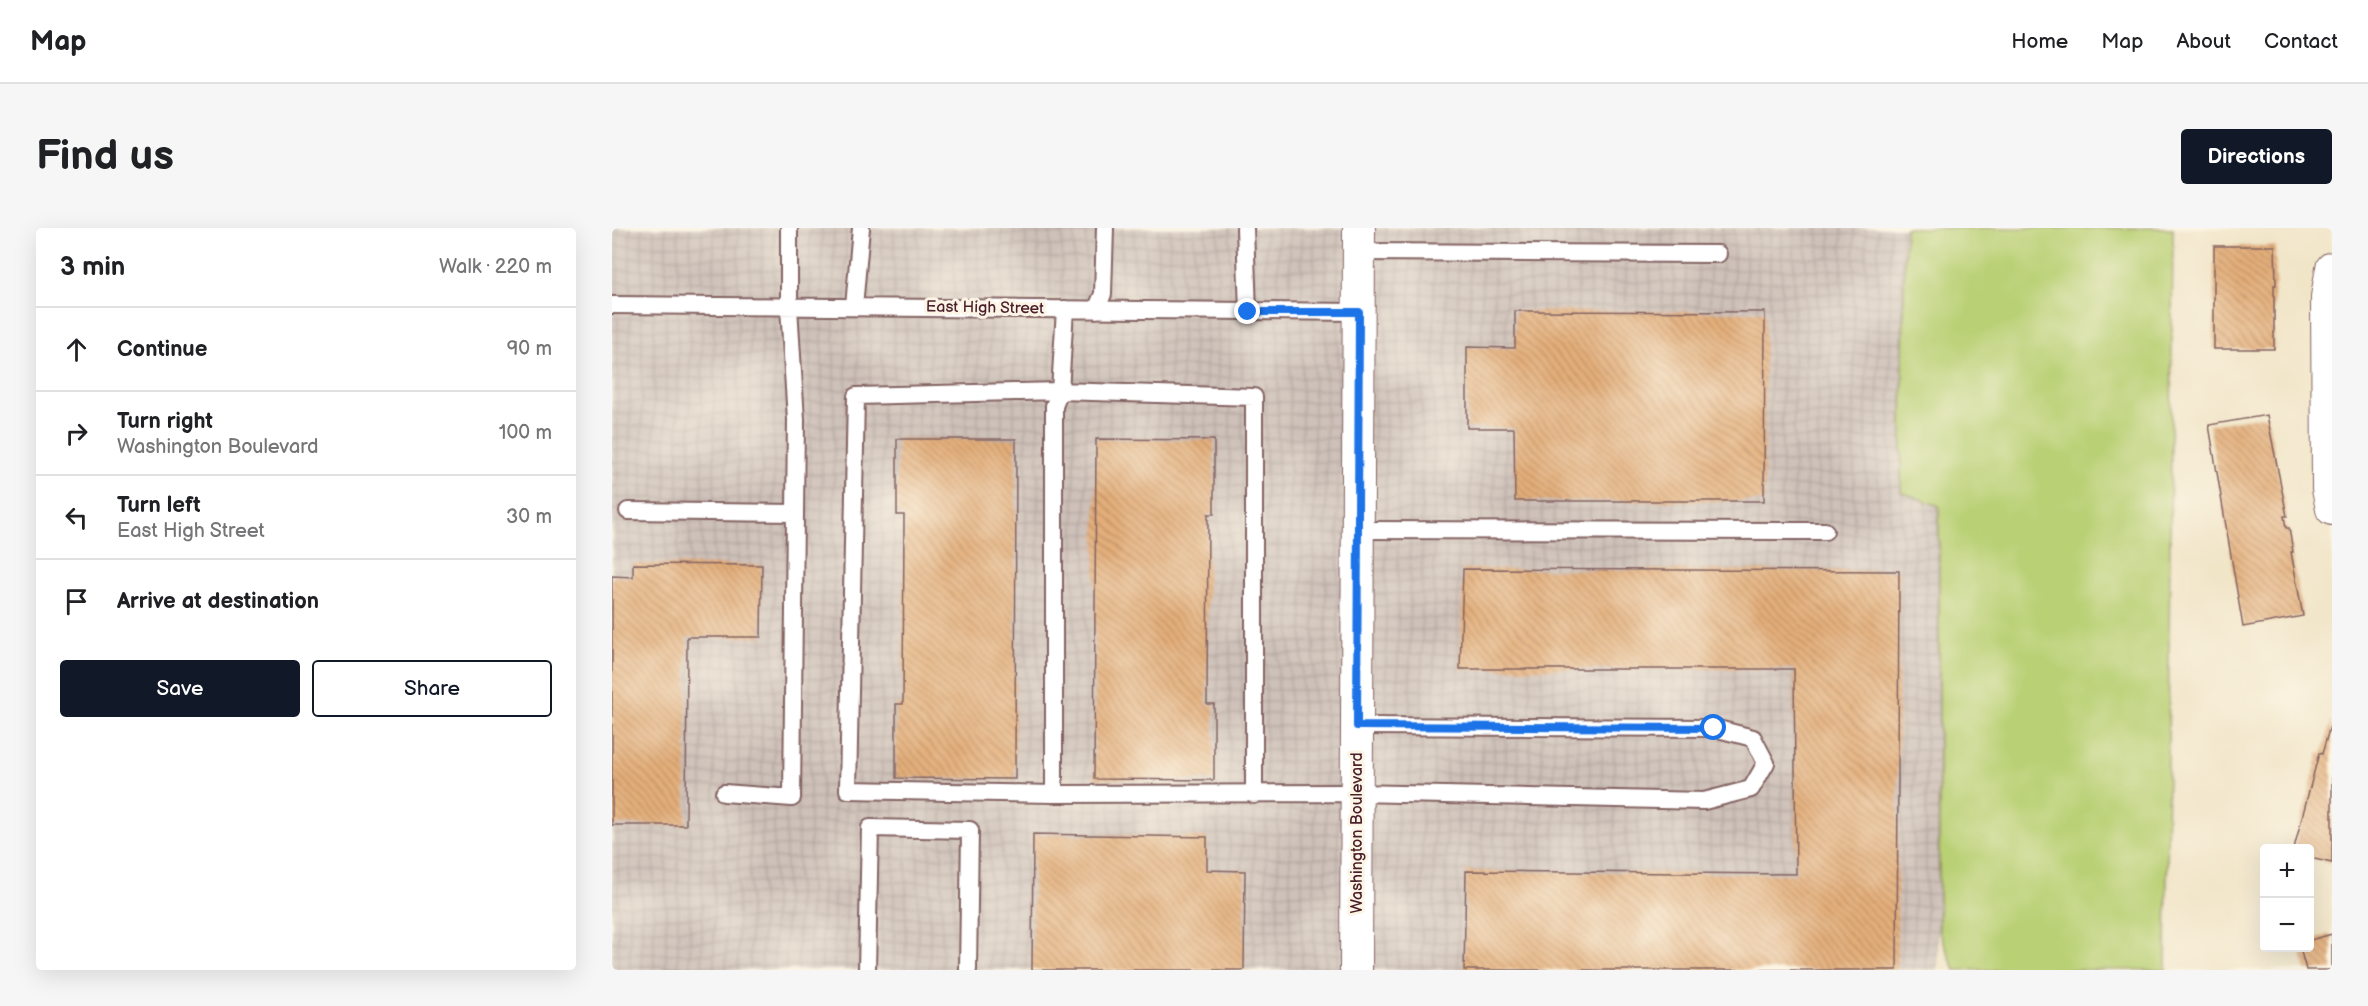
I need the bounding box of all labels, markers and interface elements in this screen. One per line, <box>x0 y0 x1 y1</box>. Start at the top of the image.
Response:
text: Map <box>30 25 86 58</box>
text: Home <box>2011 29 2068 54</box>
text: Map <box>2101 29 2143 54</box>
text: About <box>2176 29 2231 54</box>
text: Contact <box>2264 29 2338 54</box>
button: Directions <box>2181 129 2332 184</box>
text: Find us <box>36 131 174 182</box>
text: 3 min <box>60 252 125 283</box>
text: Walk · 220 m <box>439 255 552 279</box>
street label: East High Street <box>926 297 1044 319</box>
route end <box>1234 298 1260 324</box>
icon: ahead <box>60 333 93 366</box>
text: Continue <box>117 336 207 363</box>
text: 90 m <box>507 337 552 361</box>
text: Turn right <box>117 408 213 435</box>
icon: right <box>60 417 93 450</box>
text: 100 m <box>499 421 552 445</box>
text: Washington Boulevard <box>117 435 319 459</box>
text: Turn left <box>117 492 201 519</box>
icon: left <box>60 501 93 534</box>
text: 30 m <box>506 505 552 529</box>
text: East High Street <box>117 519 265 543</box>
icon: arrive <box>60 585 93 618</box>
text: Arrive at destination <box>117 588 319 615</box>
button: Save <box>60 660 300 717</box>
button: Share <box>312 660 552 717</box>
route start <box>1700 714 1726 740</box>
street label: Washington Boulevard <box>1348 752 1367 914</box>
map controls <box>2260 844 2314 952</box>
button: + <box>2260 844 2314 898</box>
button: − <box>2260 898 2314 952</box>

